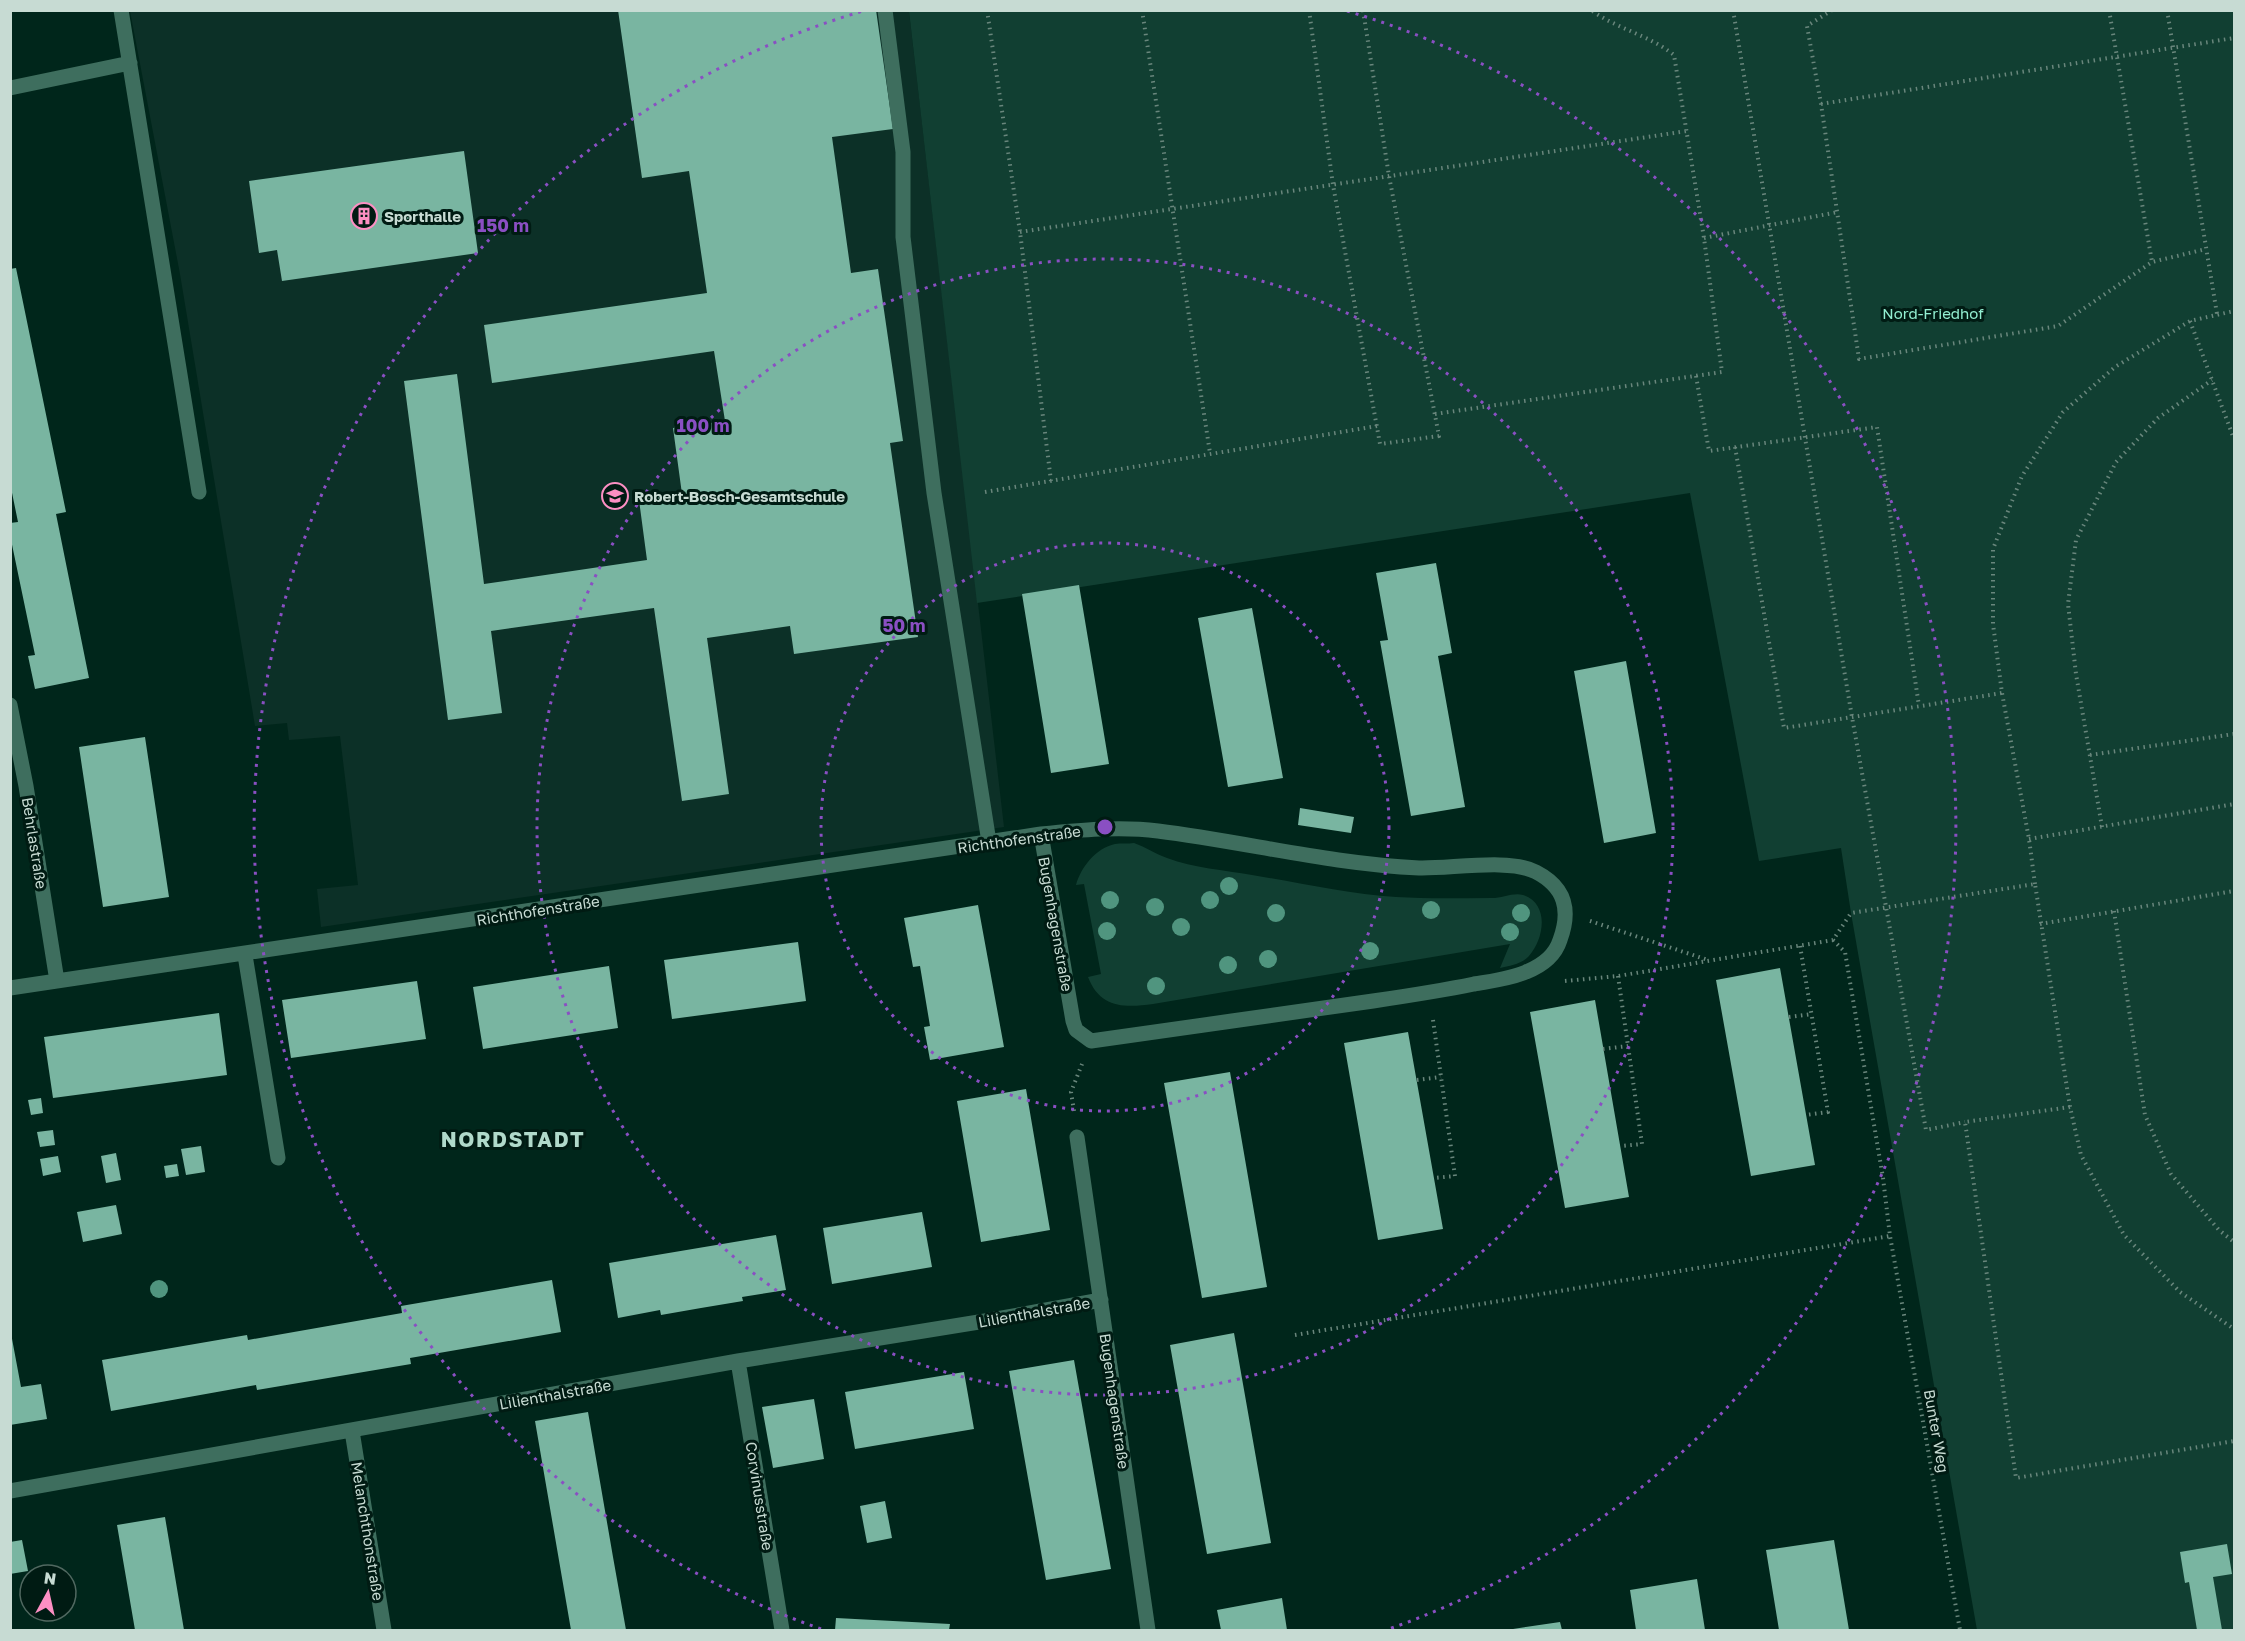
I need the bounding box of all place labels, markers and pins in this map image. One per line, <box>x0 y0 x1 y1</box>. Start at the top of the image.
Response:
building icon: Sporthalle <box>349 201 379 231</box>
place label: Sporthalle <box>384 207 461 225</box>
school or university icon: Robert-Bosch-Gesamtschule <box>600 481 630 511</box>
place label: Robert-Bosch-Gesamtschule <box>634 487 845 505</box>
centre of rings <box>1095 817 1115 837</box>

